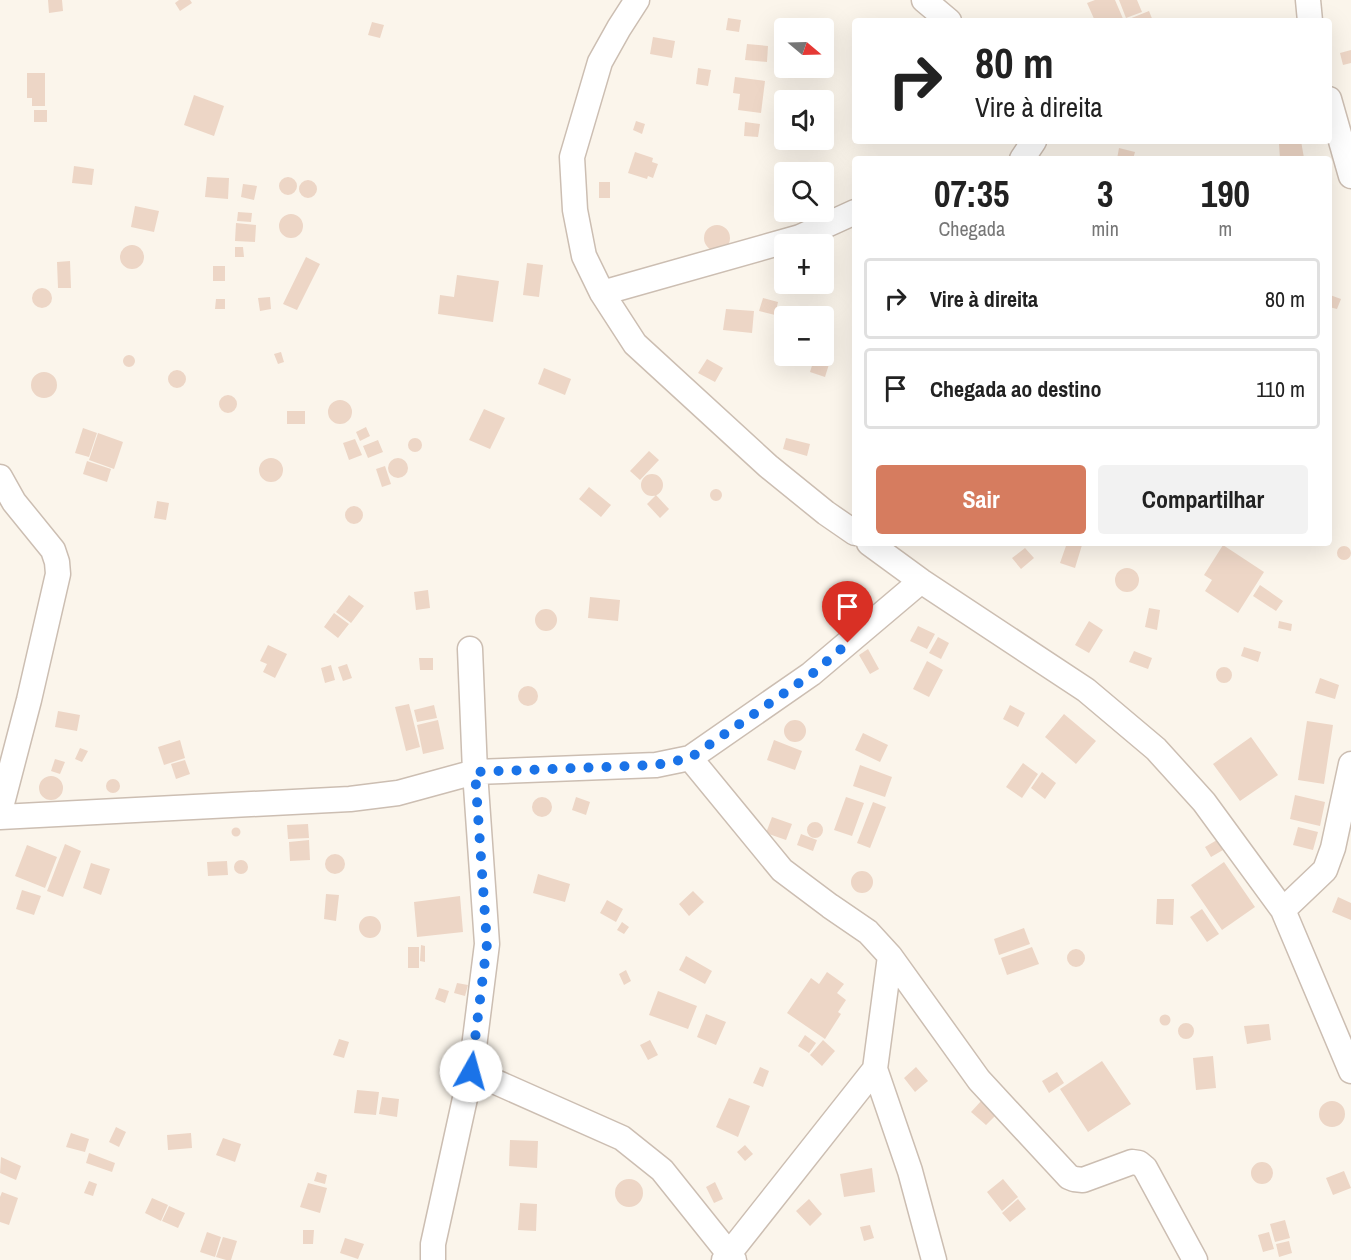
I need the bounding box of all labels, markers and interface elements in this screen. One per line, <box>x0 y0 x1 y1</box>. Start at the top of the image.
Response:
north arrow <box>774 18 834 78</box>
map controls <box>774 18 834 366</box>
text: 80 m <box>975 35 1054 91</box>
icon: right <box>876 42 954 120</box>
text: Vire à direita <box>975 89 1103 125</box>
button: sound <box>774 90 834 150</box>
button: search <box>774 162 834 222</box>
text: 07:35 <box>934 170 1009 218</box>
text: 3 <box>1097 170 1113 218</box>
text: 190 <box>1201 170 1250 218</box>
text: Chegada <box>938 215 1005 242</box>
text: min <box>1091 215 1119 242</box>
text: m <box>1219 215 1232 242</box>
button: + <box>774 234 834 294</box>
icon: right <box>879 282 912 315</box>
text: Vire à direita <box>930 284 1038 314</box>
text: 80 m <box>1265 284 1305 314</box>
button: − <box>774 306 834 366</box>
icon: arrive <box>879 372 912 405</box>
text: Chegada ao destino <box>930 374 1101 404</box>
text: 110 m <box>1256 374 1305 404</box>
button: Sair <box>876 465 1086 534</box>
button: Compartilhar <box>1098 465 1308 534</box>
pin <box>822 581 873 643</box>
icon: arrive <box>831 590 864 623</box>
position arrow <box>439 1039 503 1103</box>

